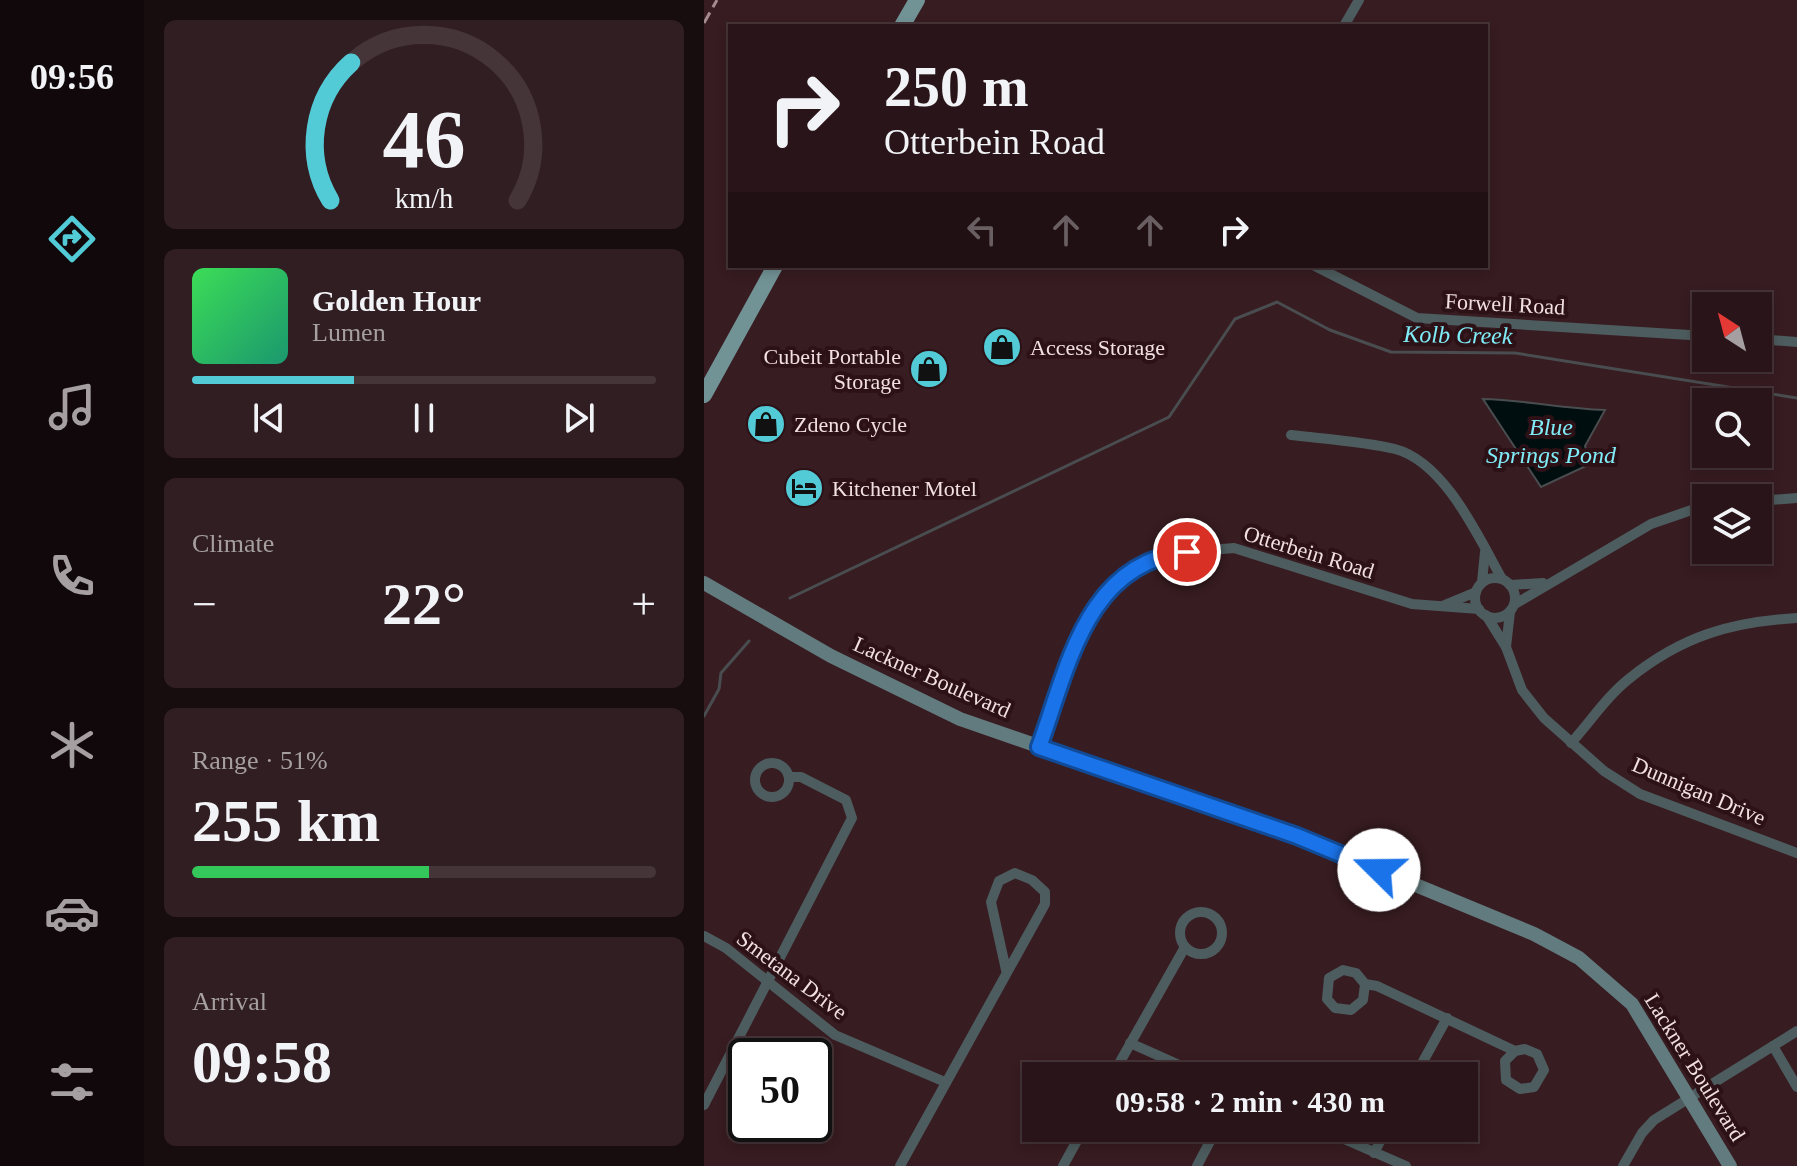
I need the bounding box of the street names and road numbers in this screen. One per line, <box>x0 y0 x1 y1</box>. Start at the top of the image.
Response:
street label: Forwell Road <box>1444 288 1566 320</box>
street label: Otterbein Road <box>1241 520 1377 584</box>
street label: Lackner Boulevard <box>850 631 1014 723</box>
street label: Dunnigan Drive <box>1629 752 1769 830</box>
street label: Smetana Drive <box>732 925 852 1025</box>
street label: Lackner Boulevard <box>1640 989 1750 1145</box>

